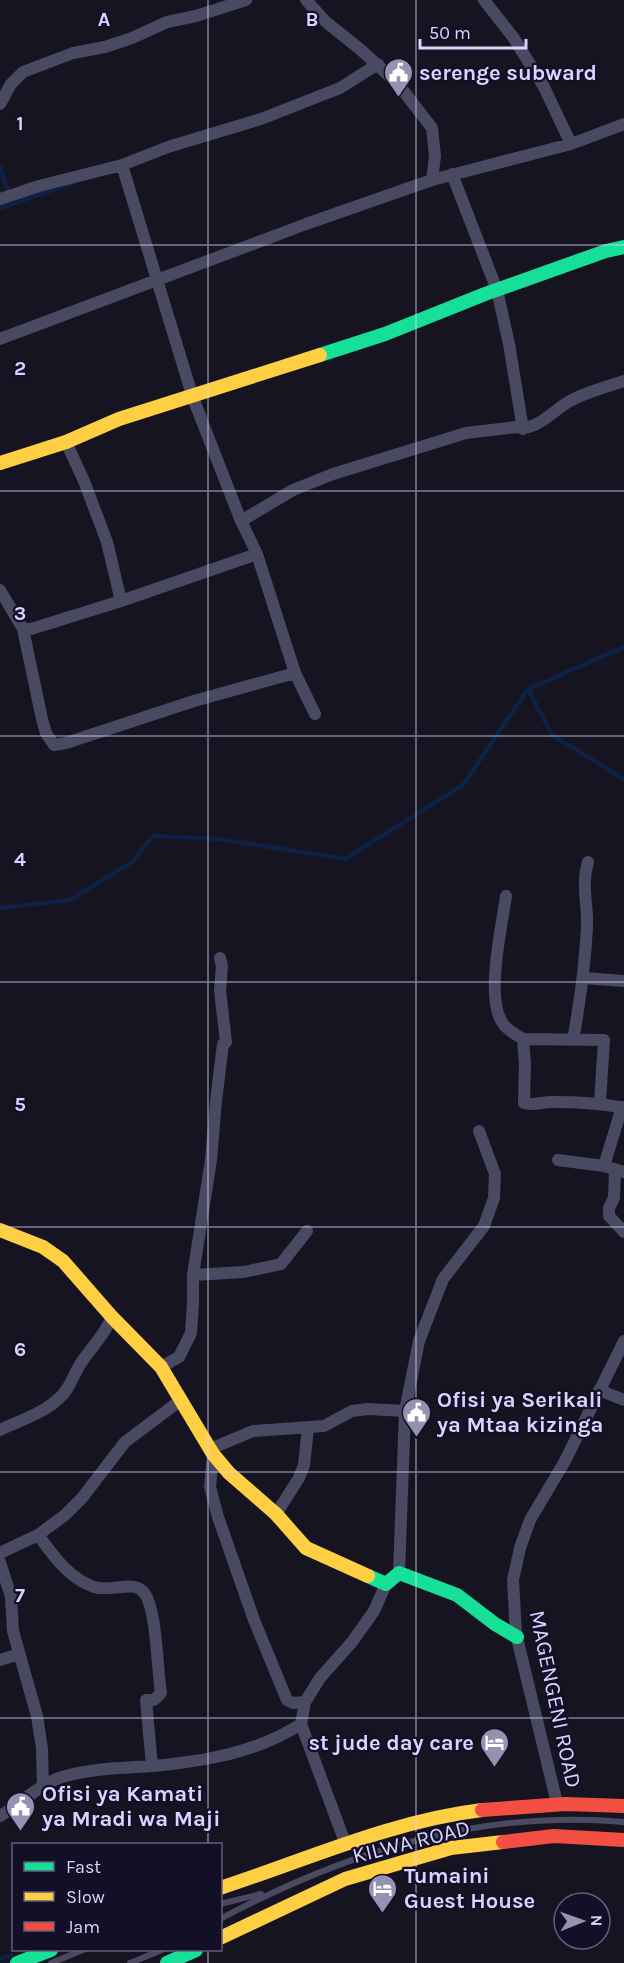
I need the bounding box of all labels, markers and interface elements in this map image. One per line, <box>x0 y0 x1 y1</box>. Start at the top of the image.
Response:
text: A <box>98 8 111 31</box>
text: B <box>306 8 318 31</box>
scale bar <box>420 12 526 50</box>
text: 50 m <box>429 22 471 44</box>
public building icon: serenge subward <box>382 56 414 98</box>
place label: serenge subward <box>419 60 597 86</box>
text: 1 <box>16 112 24 135</box>
text: 2 <box>14 357 26 380</box>
text: 3 <box>14 602 26 625</box>
text: 4 <box>14 848 26 871</box>
text: 5 <box>14 1093 26 1116</box>
text: 6 <box>14 1338 26 1361</box>
place label: Ofisi ya Serikali ya Mtaa kizinga <box>437 1387 603 1438</box>
public building icon: Ofisi ya Serikali ya Mtaa kizinga <box>400 1396 432 1438</box>
text: 7 <box>15 1584 25 1607</box>
street label: MAGENGENI ROAD <box>524 1608 587 1790</box>
hotel icon: st jude day care <box>479 1726 511 1768</box>
place label: st jude day care <box>308 1730 474 1756</box>
place label: Ofisi ya Kamati ya Mradi wa Maji <box>42 1781 220 1832</box>
public building icon: Ofisi ya Kamati ya Mradi wa Maji <box>5 1790 37 1832</box>
street label: KILWA ROAD <box>350 1815 473 1869</box>
legend <box>12 1843 222 1951</box>
text: Fast <box>66 1856 101 1878</box>
place label: Tumaini Guest House <box>404 1863 535 1914</box>
hotel icon: Tumaini Guest House <box>367 1872 399 1914</box>
text: Slow <box>66 1886 105 1908</box>
north arrow <box>552 1891 612 1951</box>
text: N <box>587 1915 606 1927</box>
text: Jam <box>66 1916 100 1938</box>

